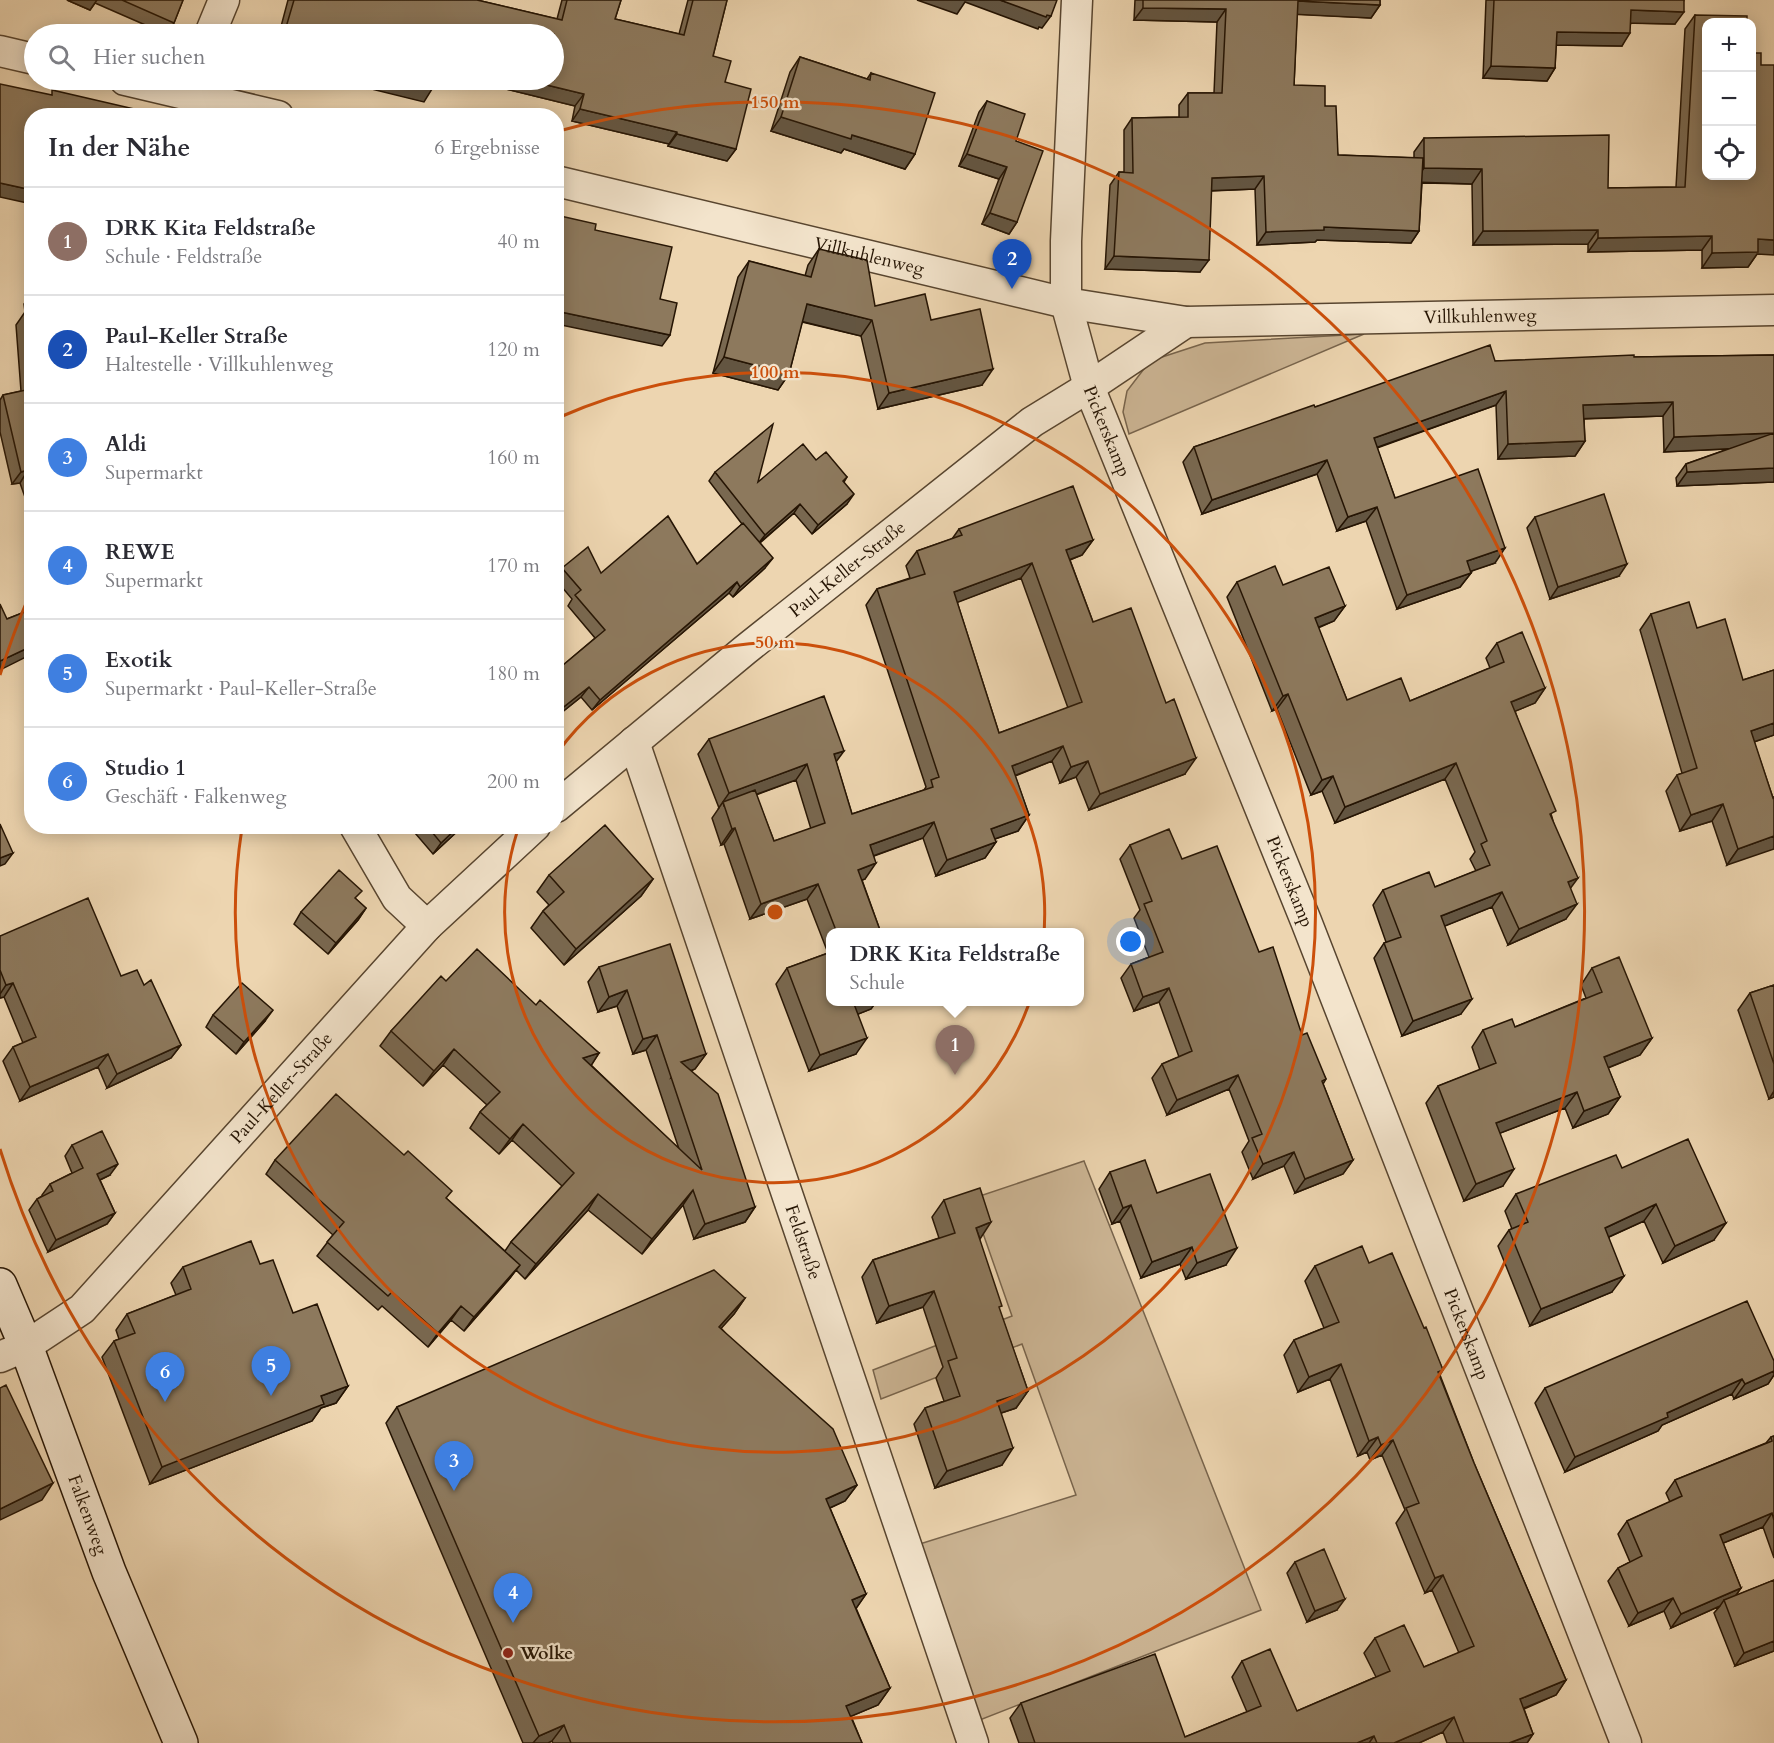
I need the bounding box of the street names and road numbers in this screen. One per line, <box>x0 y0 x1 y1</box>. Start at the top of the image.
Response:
street label: Villkuhlenweg <box>811 231 928 282</box>
street label: Villkuhlenweg <box>1424 303 1538 330</box>
street label: Pickerskamp <box>1077 382 1136 481</box>
street label: Paul-Keller-Straße <box>784 515 911 623</box>
street label: Pickerskamp <box>1260 832 1319 931</box>
street label: Paul-Keller-Straße <box>225 1027 339 1149</box>
street label: Feldstraße <box>779 1201 827 1283</box>
street label: Pickerskamp <box>1437 1285 1496 1384</box>
street label: Falkenweg <box>61 1471 114 1559</box>

